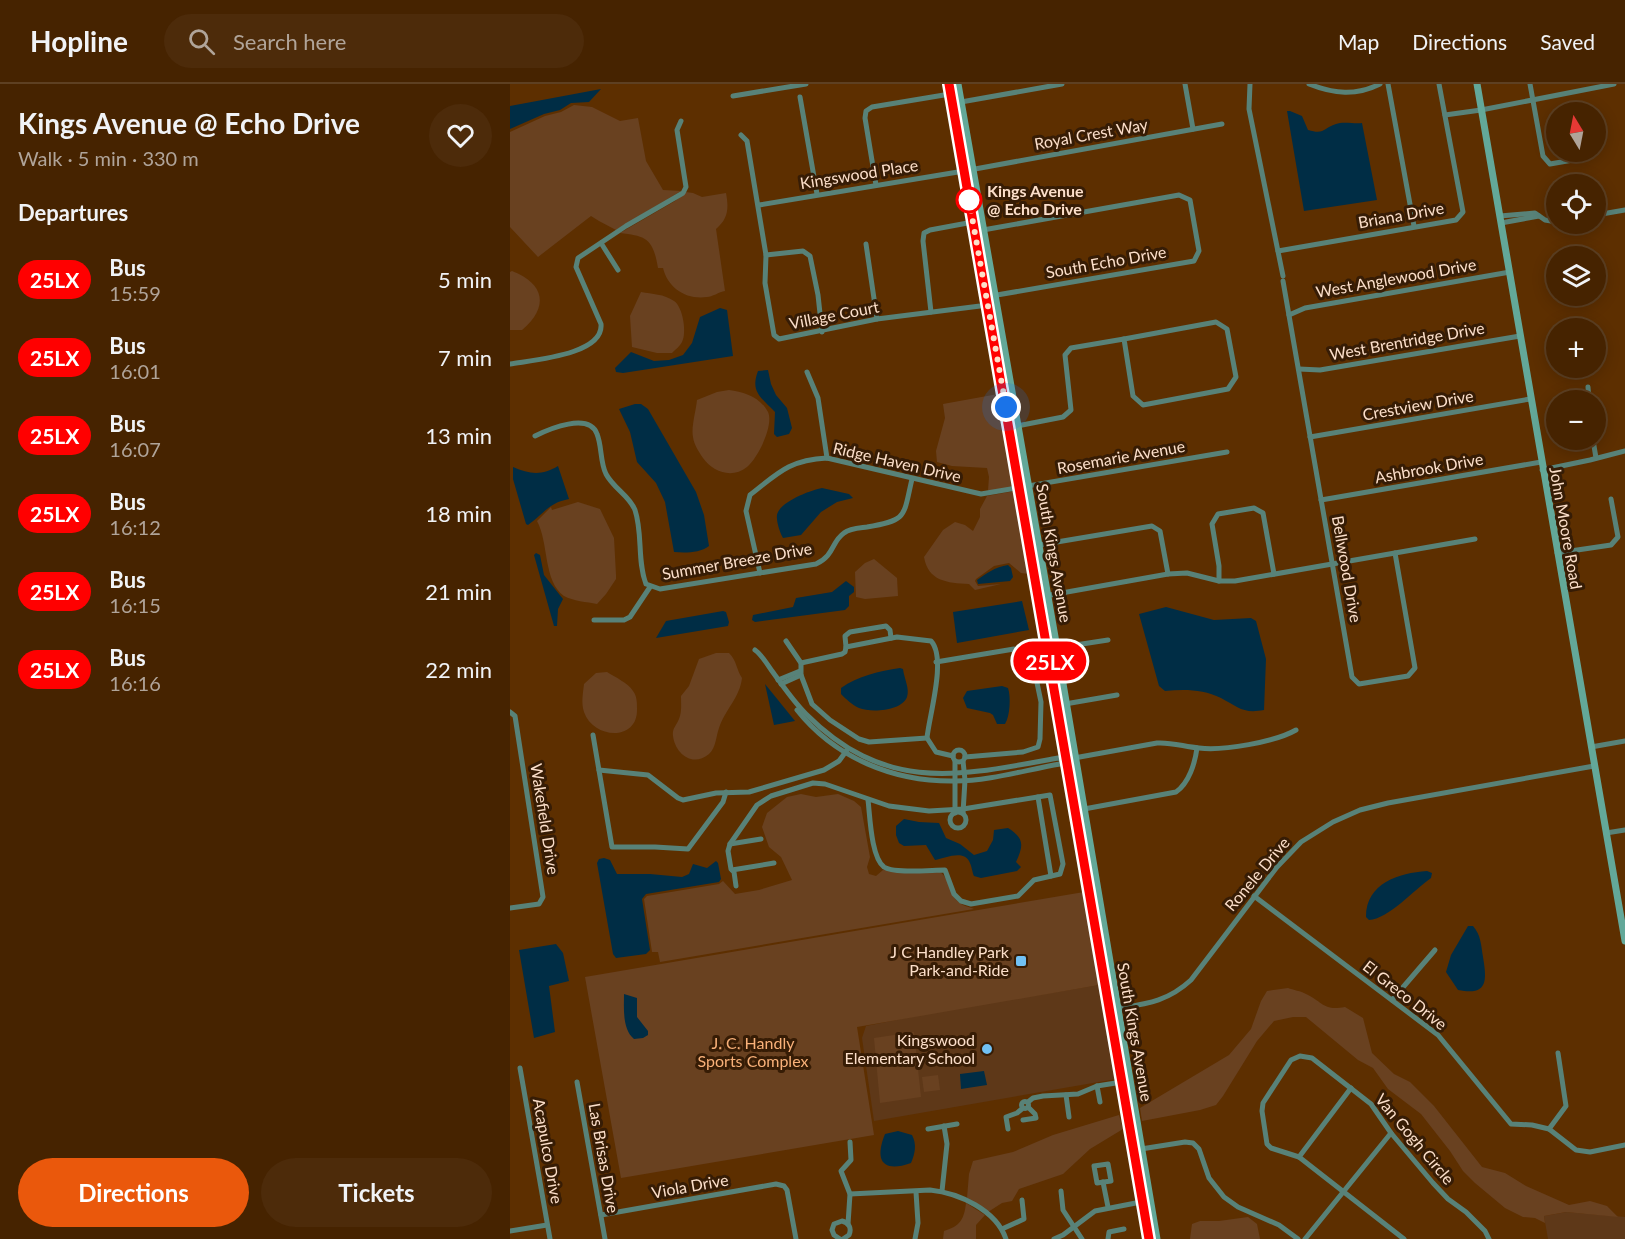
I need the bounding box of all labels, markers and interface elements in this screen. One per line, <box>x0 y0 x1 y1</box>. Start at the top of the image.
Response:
search box <box>164 14 584 68</box>
text: Hopline <box>30 24 128 58</box>
icon: search <box>185 25 218 58</box>
text: Search here <box>233 28 346 55</box>
text: Map <box>1338 29 1379 54</box>
text: Directions <box>1412 29 1507 54</box>
text: Saved <box>1540 29 1595 54</box>
north arrow <box>1546 102 1606 162</box>
map controls <box>1546 102 1606 450</box>
button: heart <box>429 104 492 167</box>
text: Kings Avenue @ Echo Drive <box>18 106 360 140</box>
street label: Royal Crest Way <box>1033 114 1150 153</box>
text: Walk · 5 min · 330 m <box>18 146 199 170</box>
street label: Kingswood Place <box>798 155 919 192</box>
button: locate <box>1546 174 1606 234</box>
place label: Kings Avenue @ Echo Drive <box>987 181 1084 218</box>
marker: Kings Avenue @ Echo Drive <box>956 187 982 213</box>
street label: Briana Drive <box>1356 198 1445 231</box>
text: Departures <box>18 199 128 226</box>
street label: South Echo Drive <box>1044 242 1168 281</box>
button: layers <box>1546 246 1606 306</box>
text: Bus <box>109 254 146 281</box>
street label: West Anglewood Drive <box>1314 254 1477 301</box>
text: 5 min <box>438 266 492 293</box>
text: 25LX <box>30 267 79 292</box>
text: 15:59 <box>109 281 161 305</box>
street label: Village Court <box>787 296 881 333</box>
street label: West Brentridge Drive <box>1328 318 1486 363</box>
button: + <box>1546 318 1606 378</box>
text: Bus <box>109 332 146 359</box>
text: 7 min <box>438 344 492 371</box>
text: 25LX <box>30 345 79 370</box>
text: 16:01 <box>109 359 161 383</box>
street label: Crestview Drive <box>1361 385 1475 424</box>
button: − <box>1546 390 1606 450</box>
your location <box>991 392 1021 422</box>
text: Bus <box>109 410 146 437</box>
text: 13 min <box>425 422 492 449</box>
text: 25LX <box>30 423 79 448</box>
street label: Rosemarie Avenue <box>1055 436 1186 477</box>
text: 16:07 <box>109 437 161 461</box>
street label: Ridge Haven Drive <box>831 438 963 485</box>
street label: Ashbrook Drive <box>1373 449 1485 486</box>
street label: John Moore Road <box>1546 465 1587 591</box>
street label: South Kings Avenue <box>1033 482 1076 624</box>
text: Bus <box>109 488 146 515</box>
text: 18 min <box>425 500 492 527</box>
text: 25LX <box>30 501 79 526</box>
street label: Bellwood Drive <box>1329 514 1366 624</box>
text: 16:12 <box>109 515 161 539</box>
street label: Summer Breeze Drive <box>660 538 813 583</box>
text: Bus <box>109 566 146 593</box>
text: 21 min <box>425 578 492 605</box>
text: 25LX <box>30 579 79 604</box>
text: 16:15 <box>109 593 161 617</box>
line badge: 25LX <box>1008 642 1092 680</box>
text: Bus <box>109 644 146 671</box>
text: 25LX <box>1025 649 1075 674</box>
text: 22 min <box>425 656 492 683</box>
text: 25LX <box>30 657 79 682</box>
text: 16:16 <box>109 671 161 695</box>
street label: Wakefield Drive <box>527 762 564 876</box>
street label: Ronele Drive <box>1220 833 1293 914</box>
place label: J C Handley Park Park-and-Ride <box>890 942 1010 979</box>
marker: J C Handley Park Park-and-Ride <box>1014 954 1028 968</box>
street label: El Greco Drive <box>1360 956 1451 1033</box>
street label: South Kings Avenue <box>1114 961 1157 1103</box>
place label: Kingswood Elementary School <box>845 1030 975 1067</box>
park label: J. C. Handly Sports Complex <box>698 1033 808 1070</box>
marker: Kingswood Elementary School <box>980 1042 994 1056</box>
street label: Van Gogh Circle <box>1372 1089 1459 1188</box>
street label: Acapulco Drive <box>530 1097 567 1205</box>
street label: Las Brisas Drive <box>585 1102 623 1214</box>
button: Directions <box>18 1158 249 1227</box>
button: Tickets <box>261 1158 492 1227</box>
street label: Viola Drive <box>650 1169 730 1202</box>

